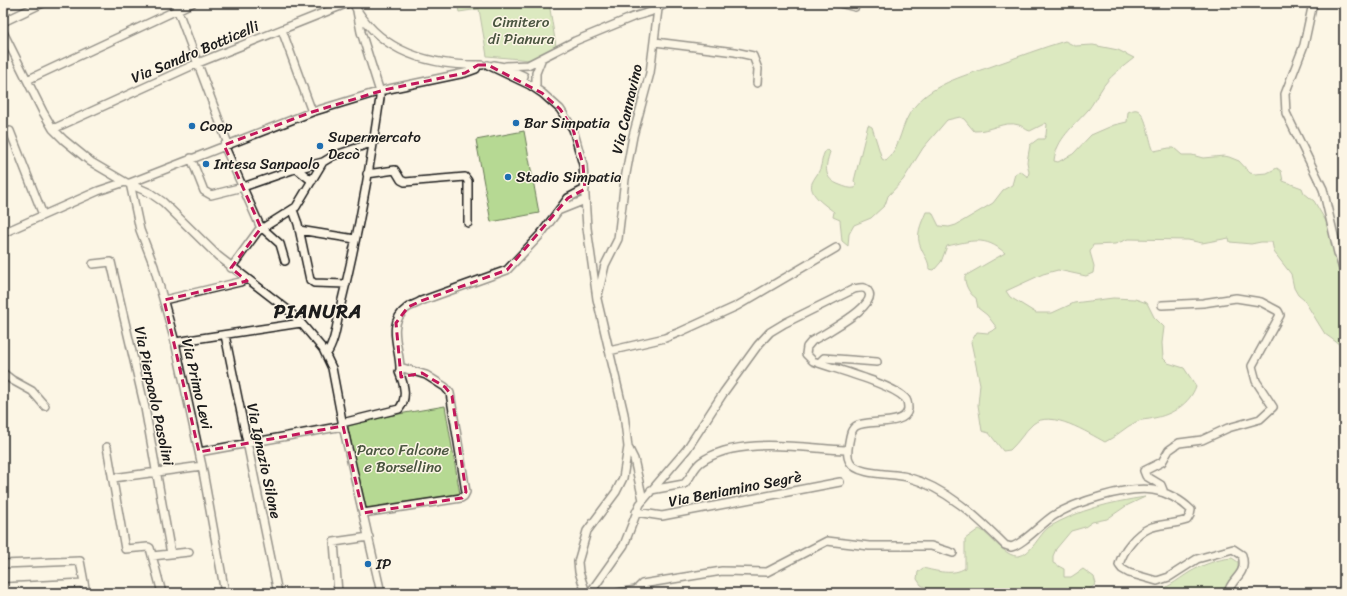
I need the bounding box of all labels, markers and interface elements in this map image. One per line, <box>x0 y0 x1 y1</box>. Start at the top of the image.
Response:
park label: Cimitero di Pianura <box>488 9 555 52</box>
street label: Via Sandro Botticelli <box>127 13 264 91</box>
street label: Via Cannavino <box>604 61 650 157</box>
place label: Bar Simpatia <box>524 110 610 136</box>
place label: Coop <box>200 113 233 139</box>
marker: Bar Simpatia <box>511 118 521 128</box>
marker: Coop <box>187 121 197 131</box>
place label: Supermercato Decò <box>328 124 421 167</box>
marker: Supermercato Decò <box>315 141 325 151</box>
place label: Intesa Sanpaolo <box>213 151 320 177</box>
marker: Intesa Sanpaolo <box>201 159 211 169</box>
place label: Stadio Simpatia <box>516 164 622 190</box>
marker: Stadio Simpatia <box>503 172 513 182</box>
district label: PIANURA <box>274 295 362 328</box>
street label: Via Pierpaolo Pasolini <box>127 324 182 469</box>
street label: Via Primo Levi <box>174 336 220 433</box>
street label: Via Ignazio Silone <box>239 401 289 522</box>
park label: Parco Falcone e Borsellino <box>357 437 450 480</box>
street label: Via Beniamino Segrè <box>666 463 804 515</box>
place label: IP <box>375 551 391 577</box>
marker: IP <box>363 559 373 569</box>

